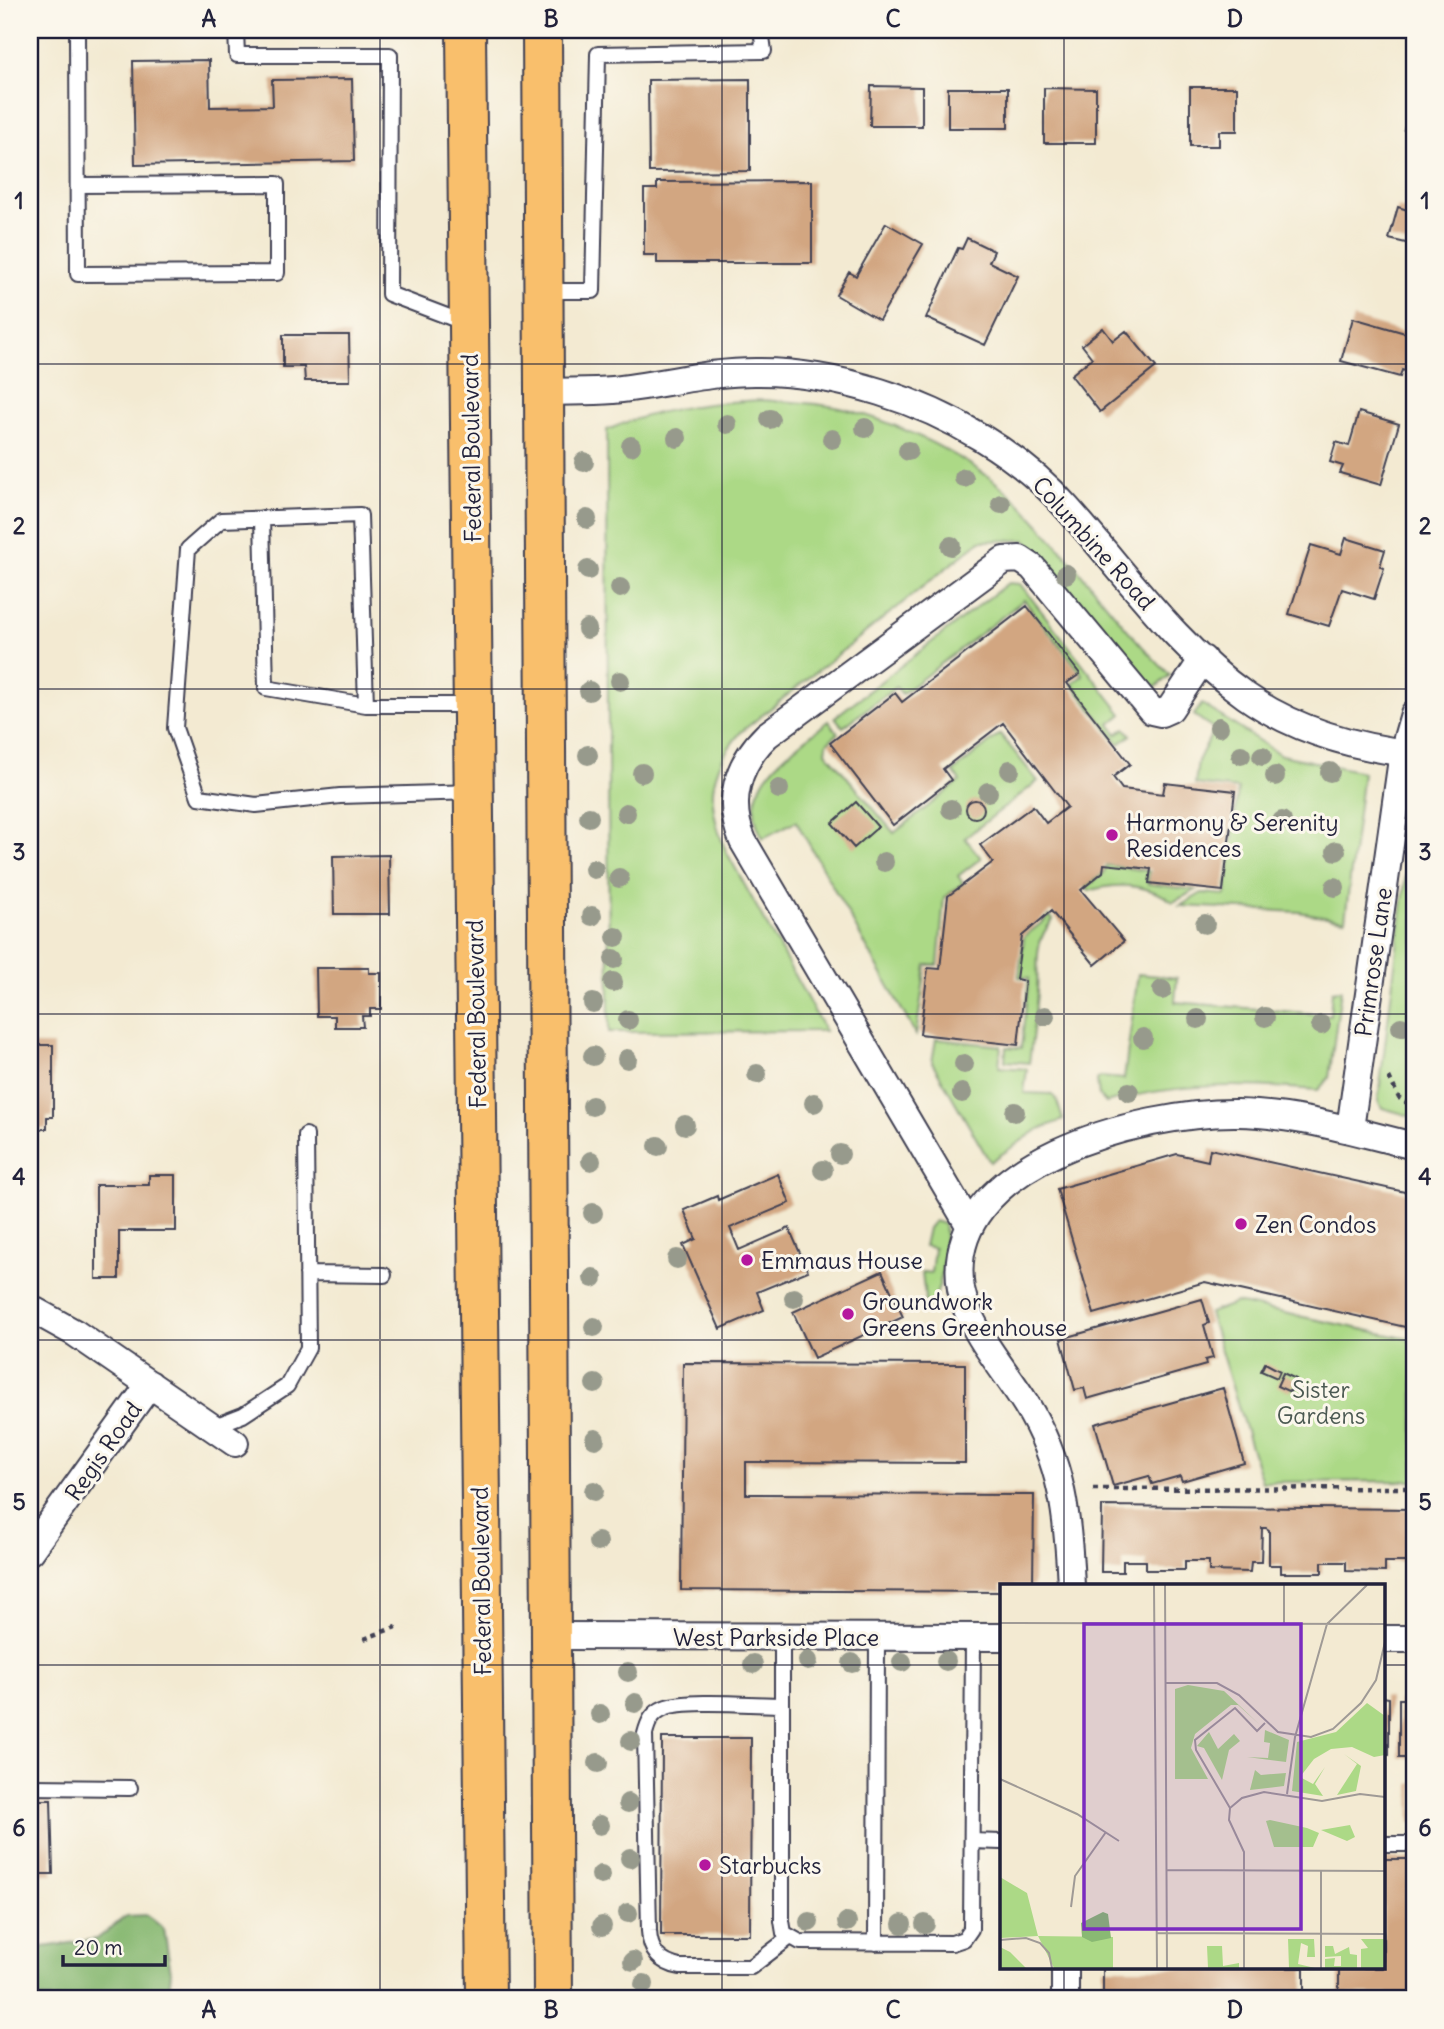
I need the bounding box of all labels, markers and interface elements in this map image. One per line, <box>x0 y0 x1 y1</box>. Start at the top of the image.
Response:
text: A <box>202 4 217 33</box>
text: B <box>543 4 559 33</box>
text: C <box>885 4 901 33</box>
text: D <box>1227 4 1243 33</box>
text: 1 <box>14 186 24 215</box>
text: 1 <box>1420 186 1430 215</box>
street label: Federal Boulevard <box>455 353 487 543</box>
street label: Columbine Road <box>1026 470 1162 616</box>
text: 2 <box>13 511 26 540</box>
text: 2 <box>1419 511 1432 540</box>
place label: Harmony & Serenity Residences <box>1126 808 1339 863</box>
marker: Harmony & Serenity Residences <box>1104 827 1120 843</box>
text: 3 <box>12 837 26 866</box>
text: 3 <box>1418 837 1432 866</box>
street label: Primrose Lane <box>1348 886 1398 1038</box>
street label: Federal Boulevard <box>460 919 492 1109</box>
text: 4 <box>12 1162 26 1191</box>
text: 4 <box>1418 1162 1432 1191</box>
place label: Zen Condos <box>1255 1210 1376 1239</box>
marker: Zen Condos <box>1233 1216 1249 1232</box>
place label: Emmaus House <box>761 1246 923 1275</box>
marker: Emmaus House <box>739 1252 755 1268</box>
place label: Groundwork Greens Greenhouse <box>862 1287 1067 1342</box>
marker: Groundwork Greens Greenhouse <box>840 1306 856 1322</box>
park label: Sister Gardens <box>1277 1375 1365 1430</box>
street label: Regis Road <box>58 1396 148 1506</box>
street label: Federal Boulevard <box>465 1486 497 1676</box>
text: 5 <box>12 1487 26 1516</box>
text: 5 <box>1418 1487 1432 1516</box>
inset map <box>1000 1584 1384 1969</box>
street label: West Parkside Place <box>673 1623 879 1652</box>
text: 6 <box>12 1813 26 1842</box>
text: 6 <box>1418 1813 1432 1842</box>
place label: Starbucks <box>719 1851 822 1880</box>
marker: Starbucks <box>697 1857 713 1873</box>
scale bar <box>63 1924 164 1968</box>
text: 20 m <box>74 1934 123 1961</box>
text: A <box>202 1995 217 2024</box>
text: B <box>543 1995 559 2024</box>
text: C <box>885 1995 901 2024</box>
text: D <box>1227 1995 1243 2024</box>

